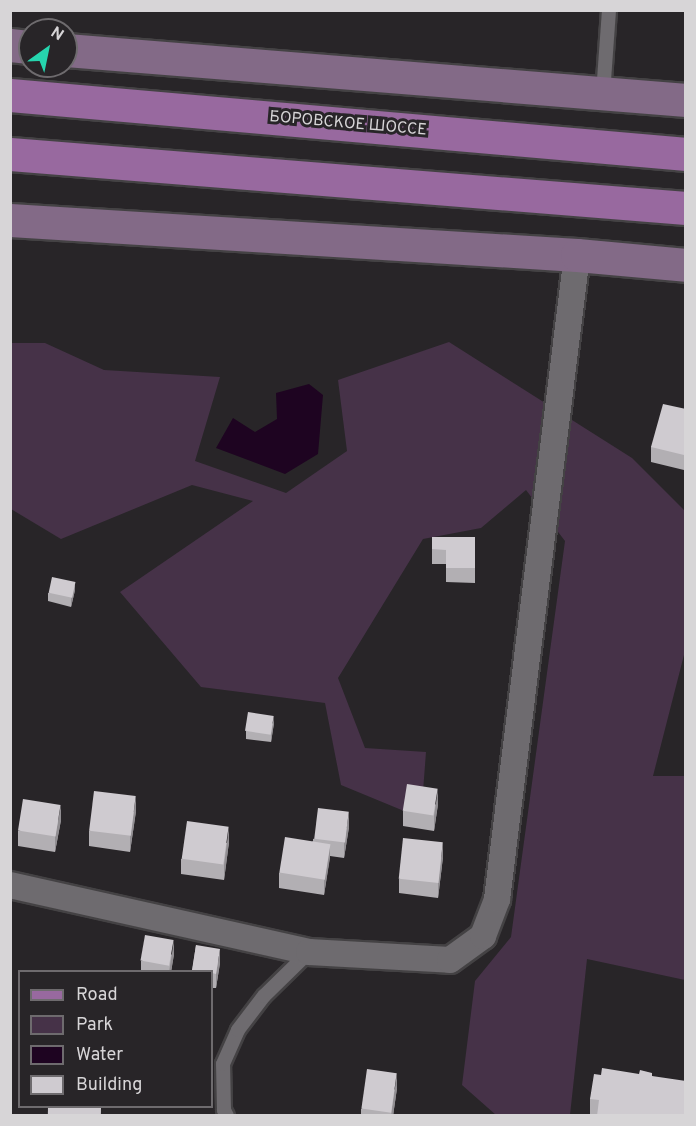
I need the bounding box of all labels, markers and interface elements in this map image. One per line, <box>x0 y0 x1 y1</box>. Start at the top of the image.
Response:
north arrow <box>18 18 78 78</box>
text: N <box>46 23 67 46</box>
street label: БОРОВСКОЕ ШОССЕ <box>268 108 428 140</box>
legend <box>18 970 213 1108</box>
text: Road <box>76 984 118 1007</box>
text: Park <box>76 1014 113 1037</box>
text: Water <box>76 1044 123 1067</box>
text: Building <box>76 1074 142 1097</box>

